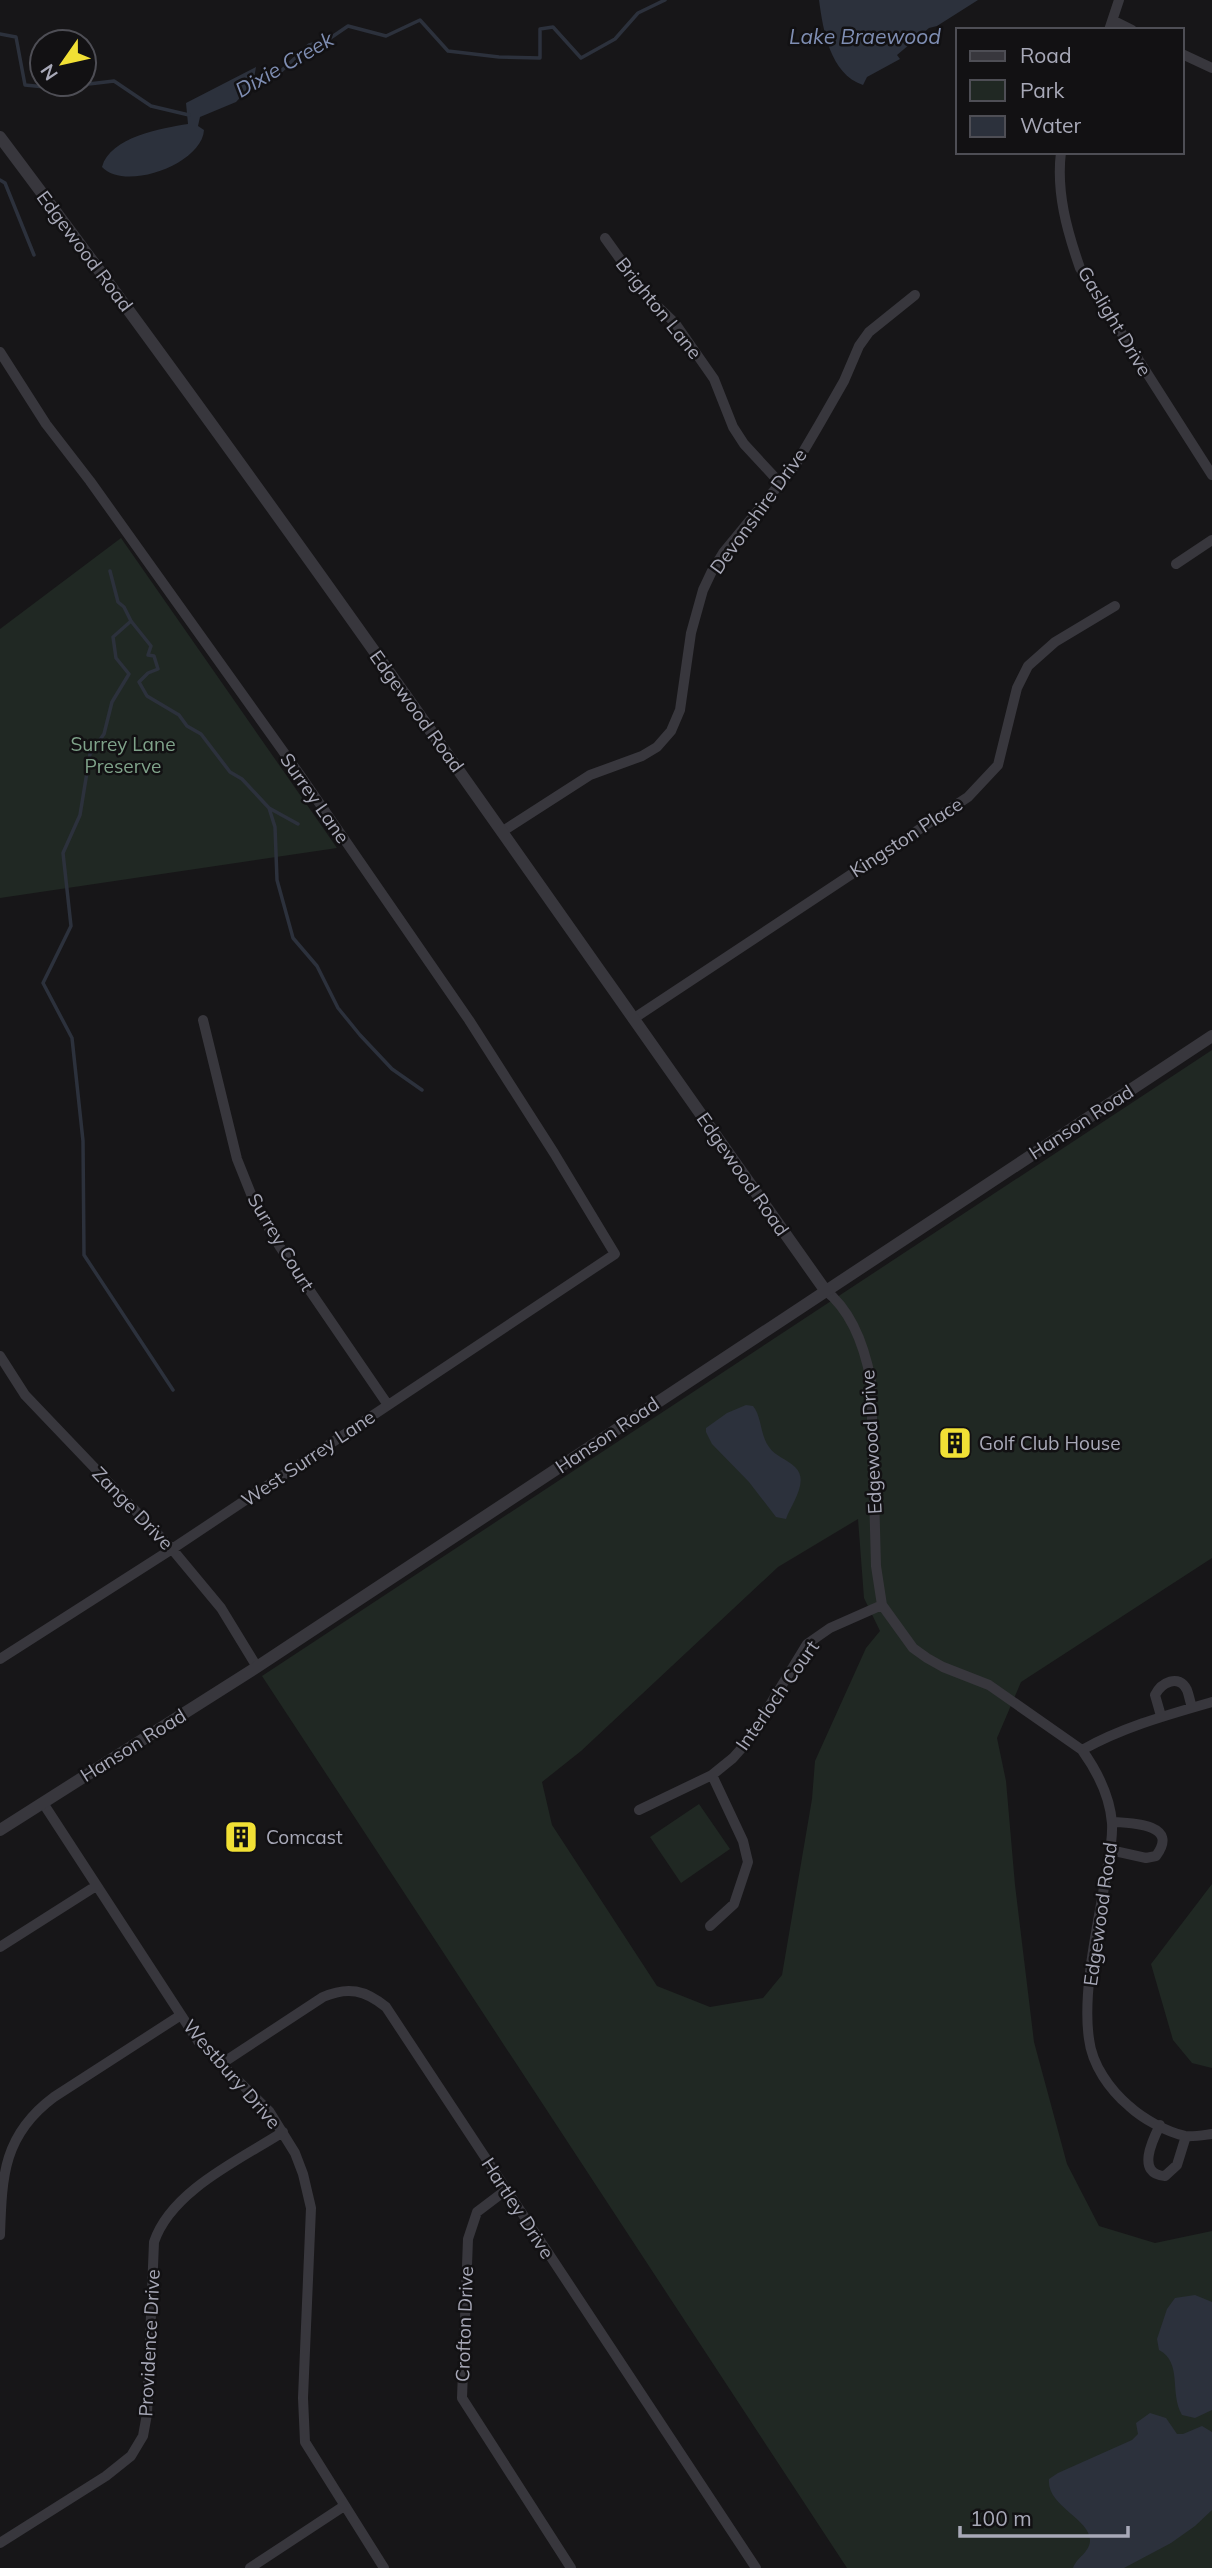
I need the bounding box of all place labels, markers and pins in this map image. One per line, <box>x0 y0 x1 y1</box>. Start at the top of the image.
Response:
building icon: Golf Club House <box>936 1424 974 1462</box>
place label: Golf Club House <box>979 1431 1121 1455</box>
building icon: Comcast <box>222 1818 260 1856</box>
place label: Comcast <box>266 1825 343 1849</box>

